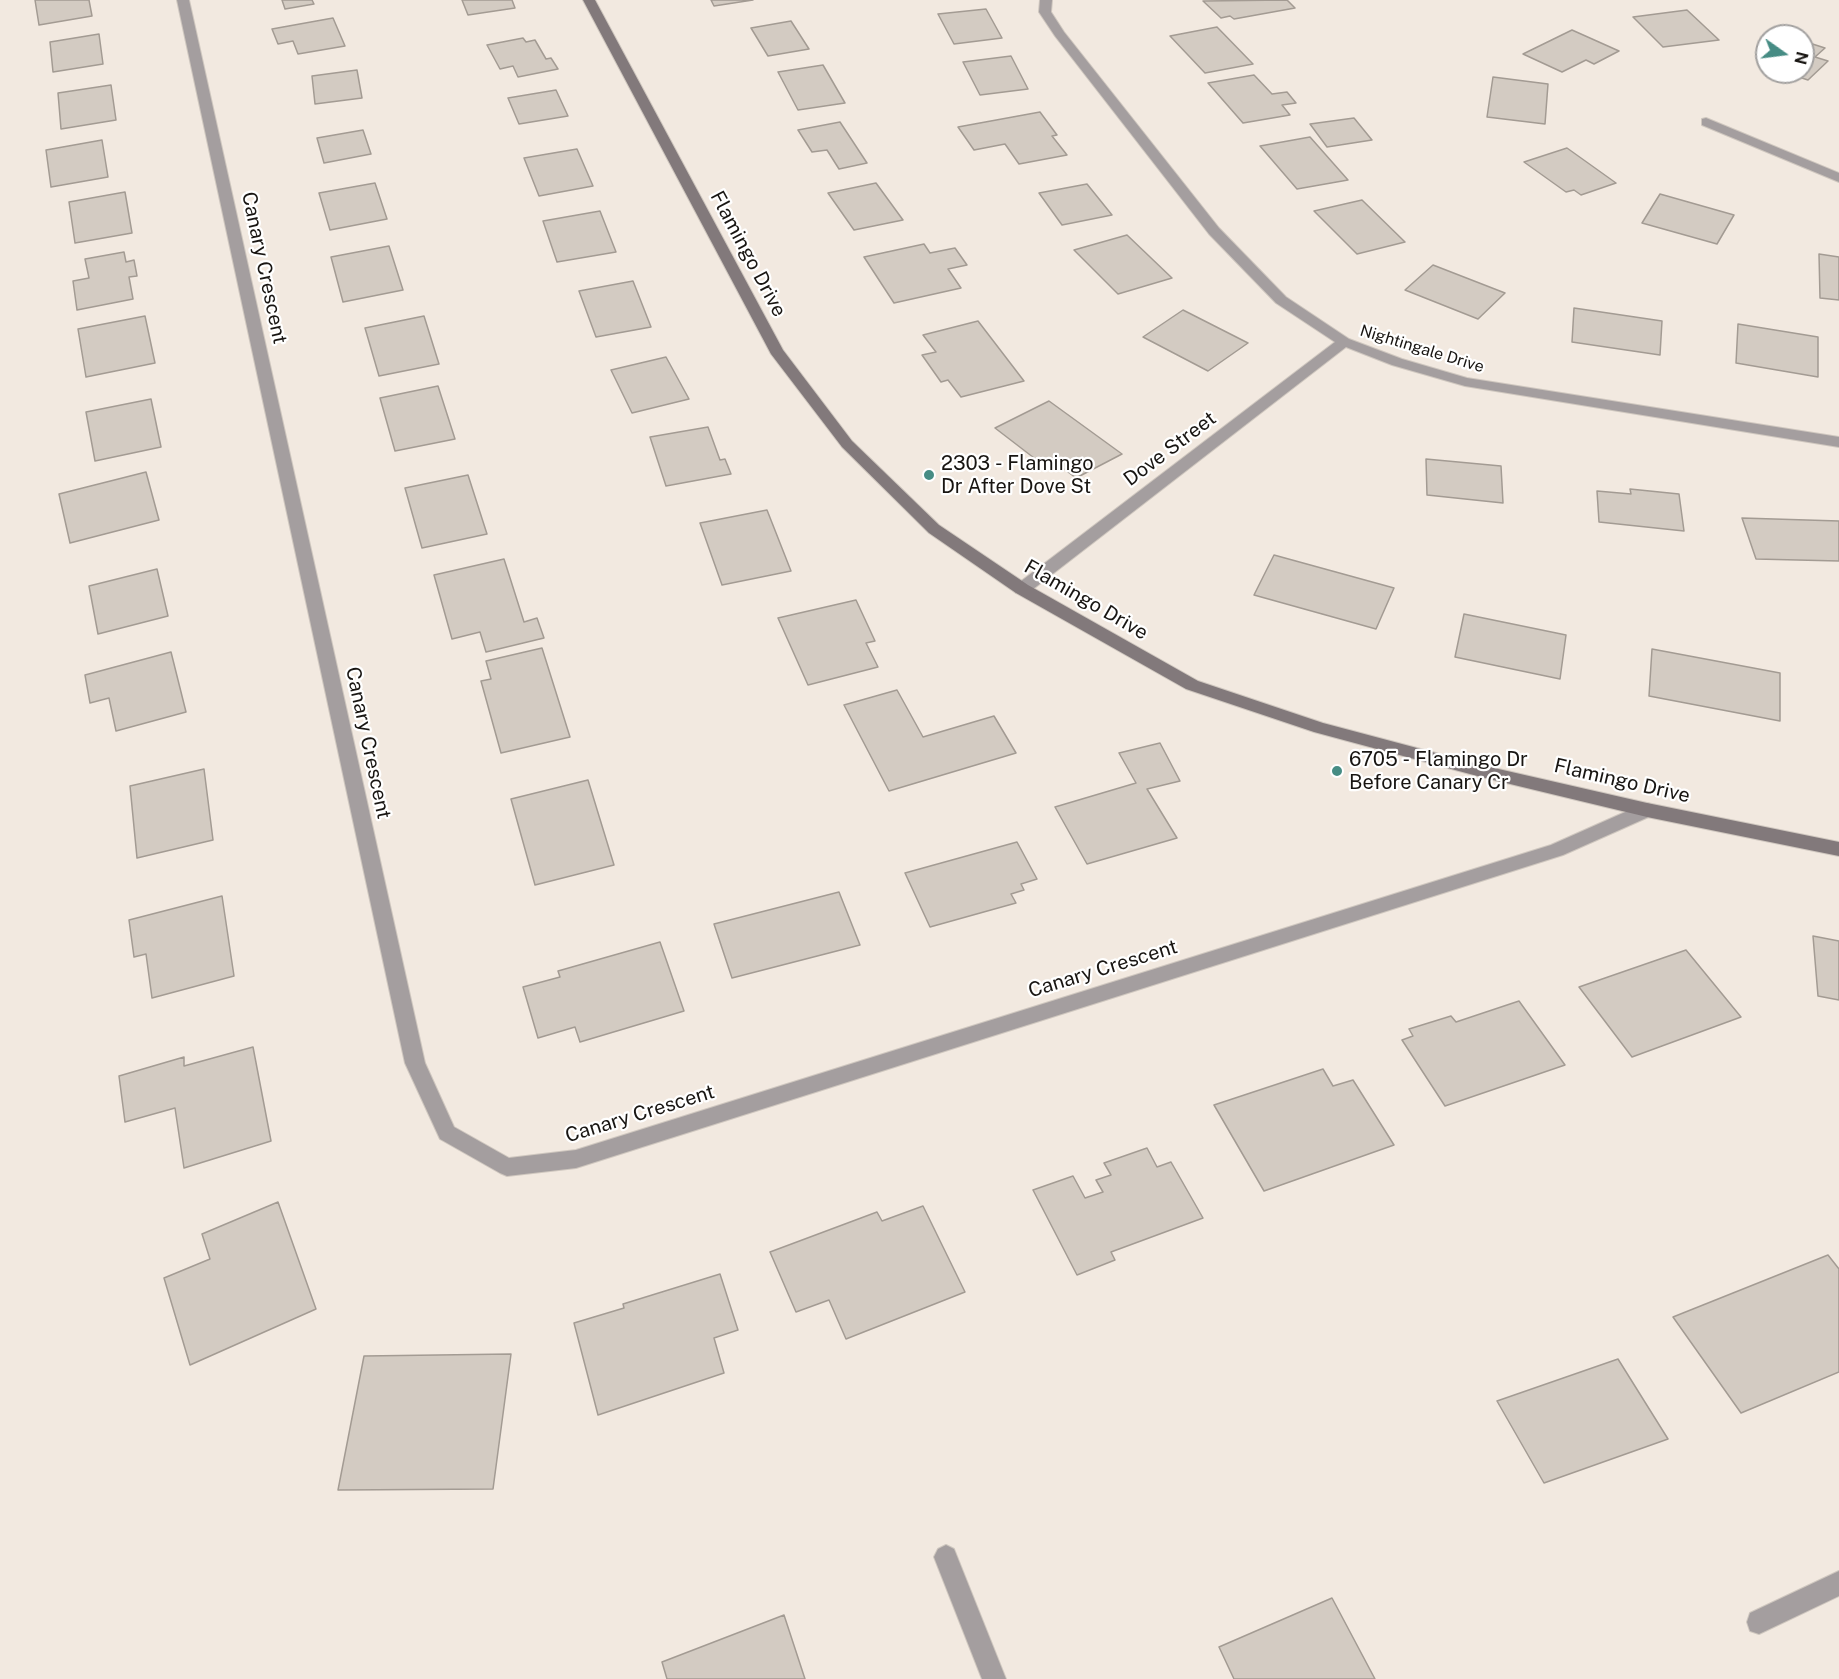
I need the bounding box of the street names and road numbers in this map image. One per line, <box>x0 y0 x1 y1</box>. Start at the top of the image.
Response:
street label: Flamingo Drive <box>705 187 791 321</box>
street label: Canary Crescent <box>236 190 292 346</box>
street label: Nightingale Drive <box>1358 321 1486 377</box>
street label: Dove Street <box>1119 406 1221 492</box>
street label: Flamingo Drive <box>1020 555 1152 645</box>
street label: Canary Crescent <box>340 665 396 821</box>
street label: Flamingo Drive <box>1552 754 1692 808</box>
street label: Canary Crescent <box>1026 935 1180 1003</box>
street label: Canary Crescent <box>563 1080 717 1148</box>

